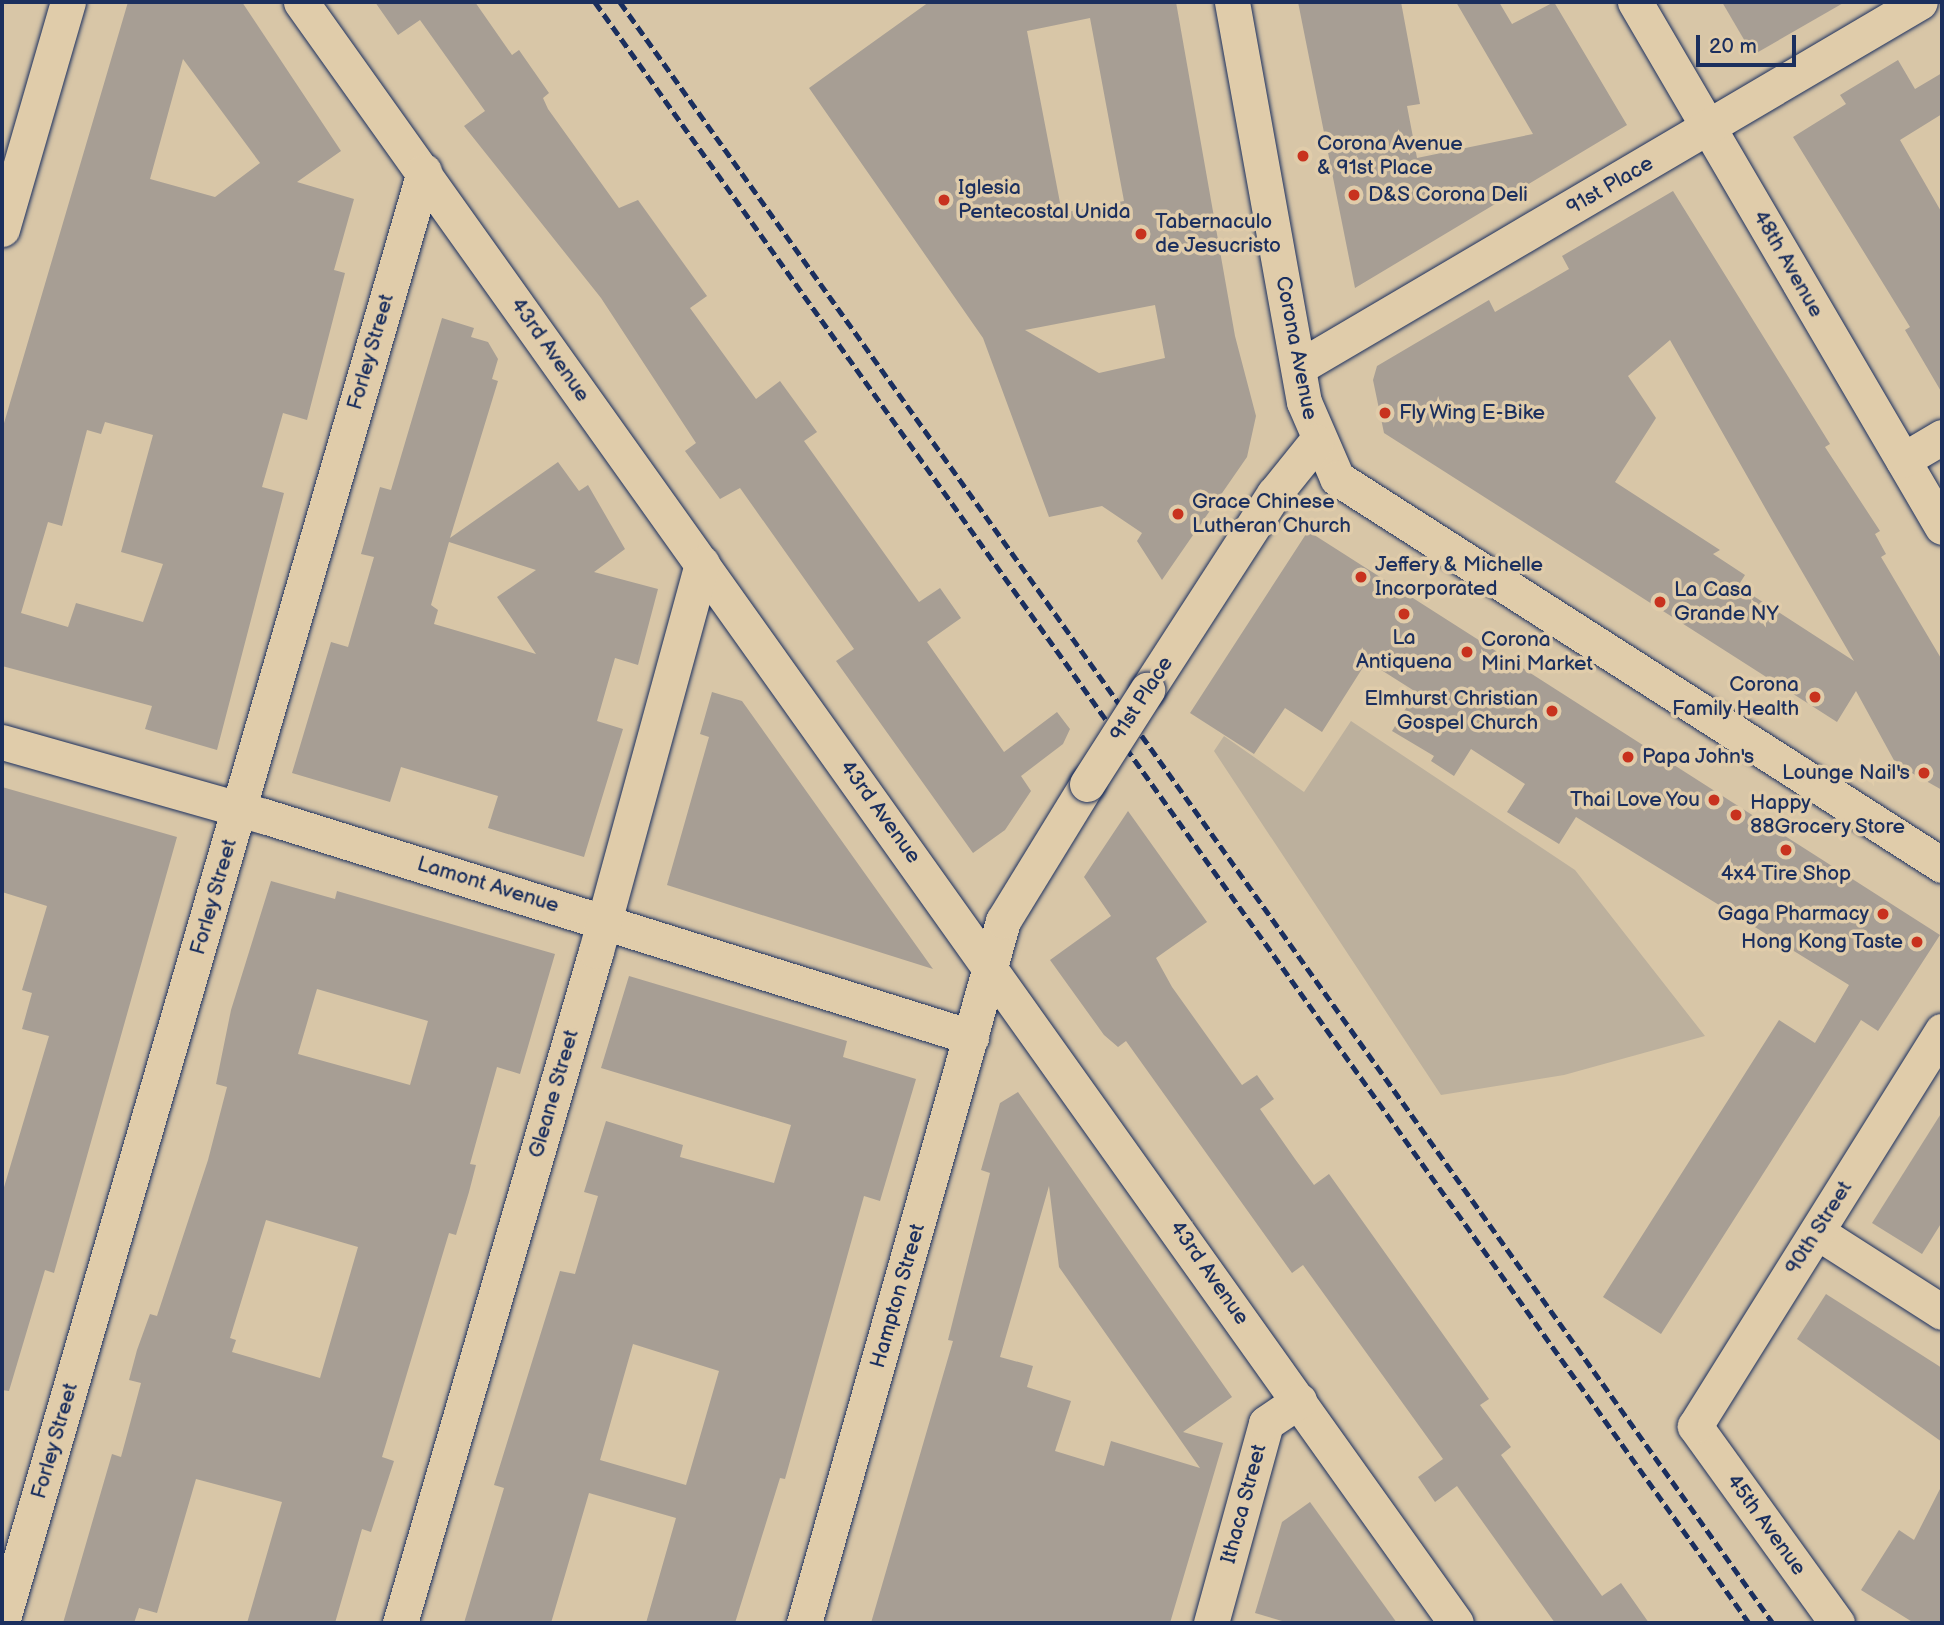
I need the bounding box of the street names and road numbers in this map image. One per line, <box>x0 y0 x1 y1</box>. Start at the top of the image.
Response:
street label: 91st Place <box>1562 151 1658 221</box>
street label: 48th Avenue <box>1747 206 1829 322</box>
street label: Corona Avenue <box>1270 274 1322 422</box>
street label: Forley Street <box>342 290 400 414</box>
street label: 43rd Avenue <box>505 293 595 407</box>
street label: 91st Place <box>1105 652 1179 746</box>
street label: 43rd Avenue <box>834 756 926 868</box>
street label: Forley Street <box>185 835 243 959</box>
street label: Lamont Avenue <box>414 851 562 919</box>
street label: Gleane Street <box>524 1027 584 1161</box>
street label: 90th Street <box>1780 1176 1858 1280</box>
street label: 43rd Avenue <box>1164 1216 1254 1330</box>
street label: Hampton Street <box>865 1221 931 1371</box>
street label: Forley Street <box>26 1379 84 1503</box>
street label: Ithaca Street <box>1216 1441 1272 1567</box>
street label: 45th Avenue <box>1721 1469 1811 1581</box>

